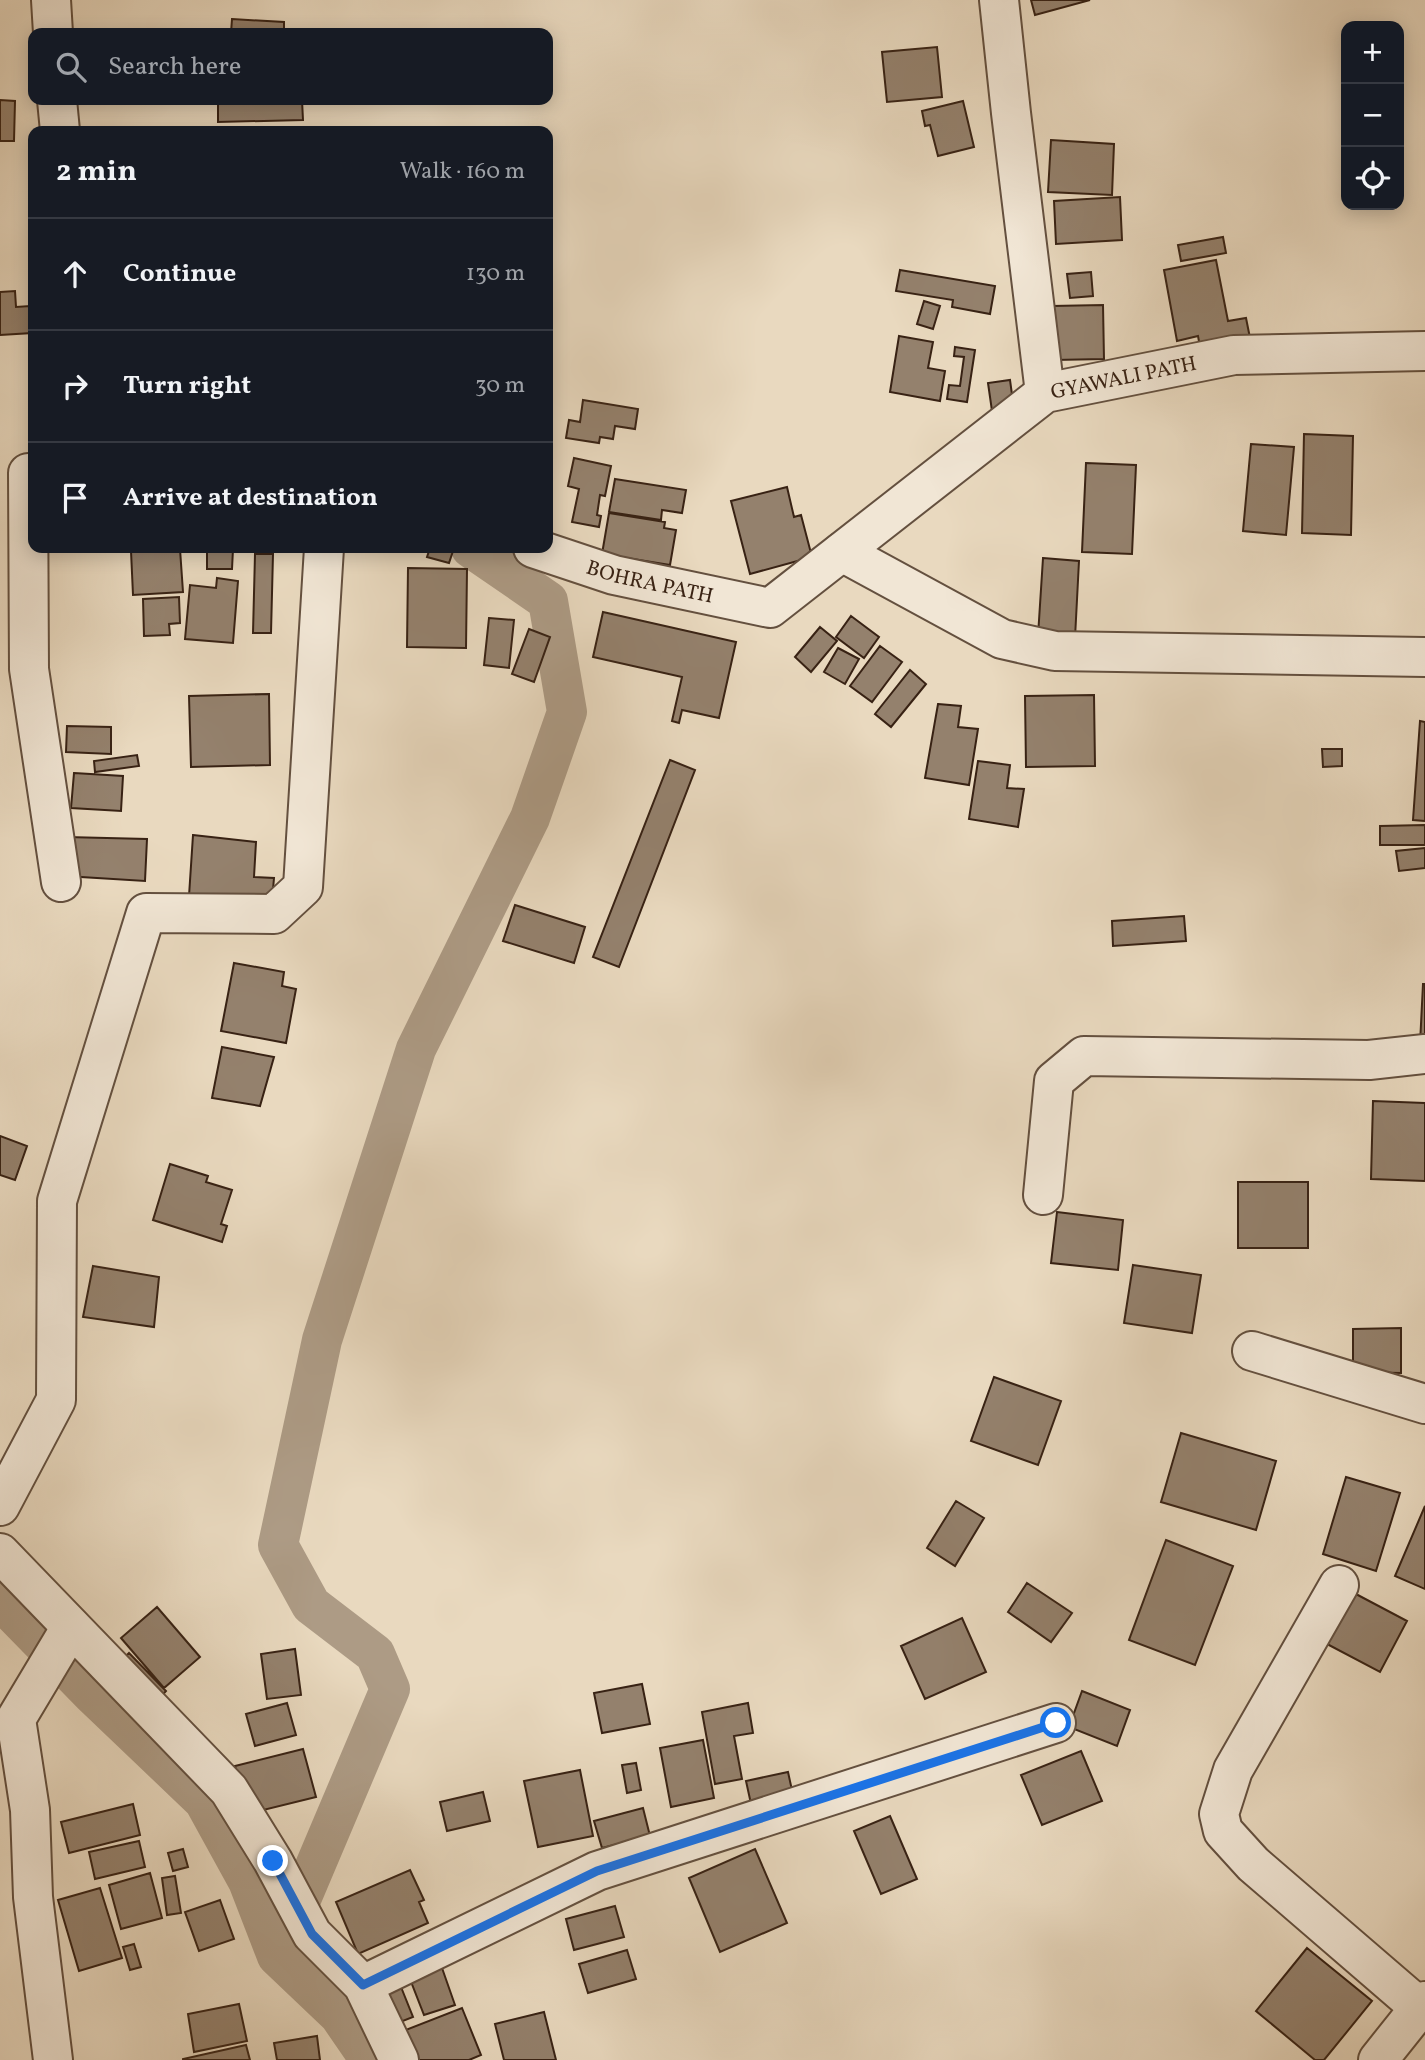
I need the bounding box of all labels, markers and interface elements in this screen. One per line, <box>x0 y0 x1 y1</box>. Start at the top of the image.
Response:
map controls <box>1341 21 1404 210</box>
button: + <box>1341 21 1404 84</box>
search box <box>28 28 553 105</box>
icon: search <box>52 48 90 86</box>
text: Search here <box>108 49 241 85</box>
button: − <box>1341 84 1404 147</box>
button: locate <box>1341 147 1404 210</box>
text: 2 min <box>56 151 137 193</box>
text: Walk · 160 m <box>400 156 525 188</box>
icon: ahead <box>56 255 94 293</box>
text: Continue <box>123 256 236 292</box>
text: 130 m <box>466 258 525 290</box>
street label: GYAWALI PATH <box>1048 350 1199 408</box>
icon: right <box>56 367 94 405</box>
text: Turn right <box>123 368 251 404</box>
text: 30 m <box>475 370 525 402</box>
icon: arrive <box>56 479 94 517</box>
text: Arrive at destination <box>123 480 378 516</box>
street label: BOHRA PATH <box>582 554 716 612</box>
route start <box>1040 1707 1071 1738</box>
route end <box>257 1845 288 1876</box>

